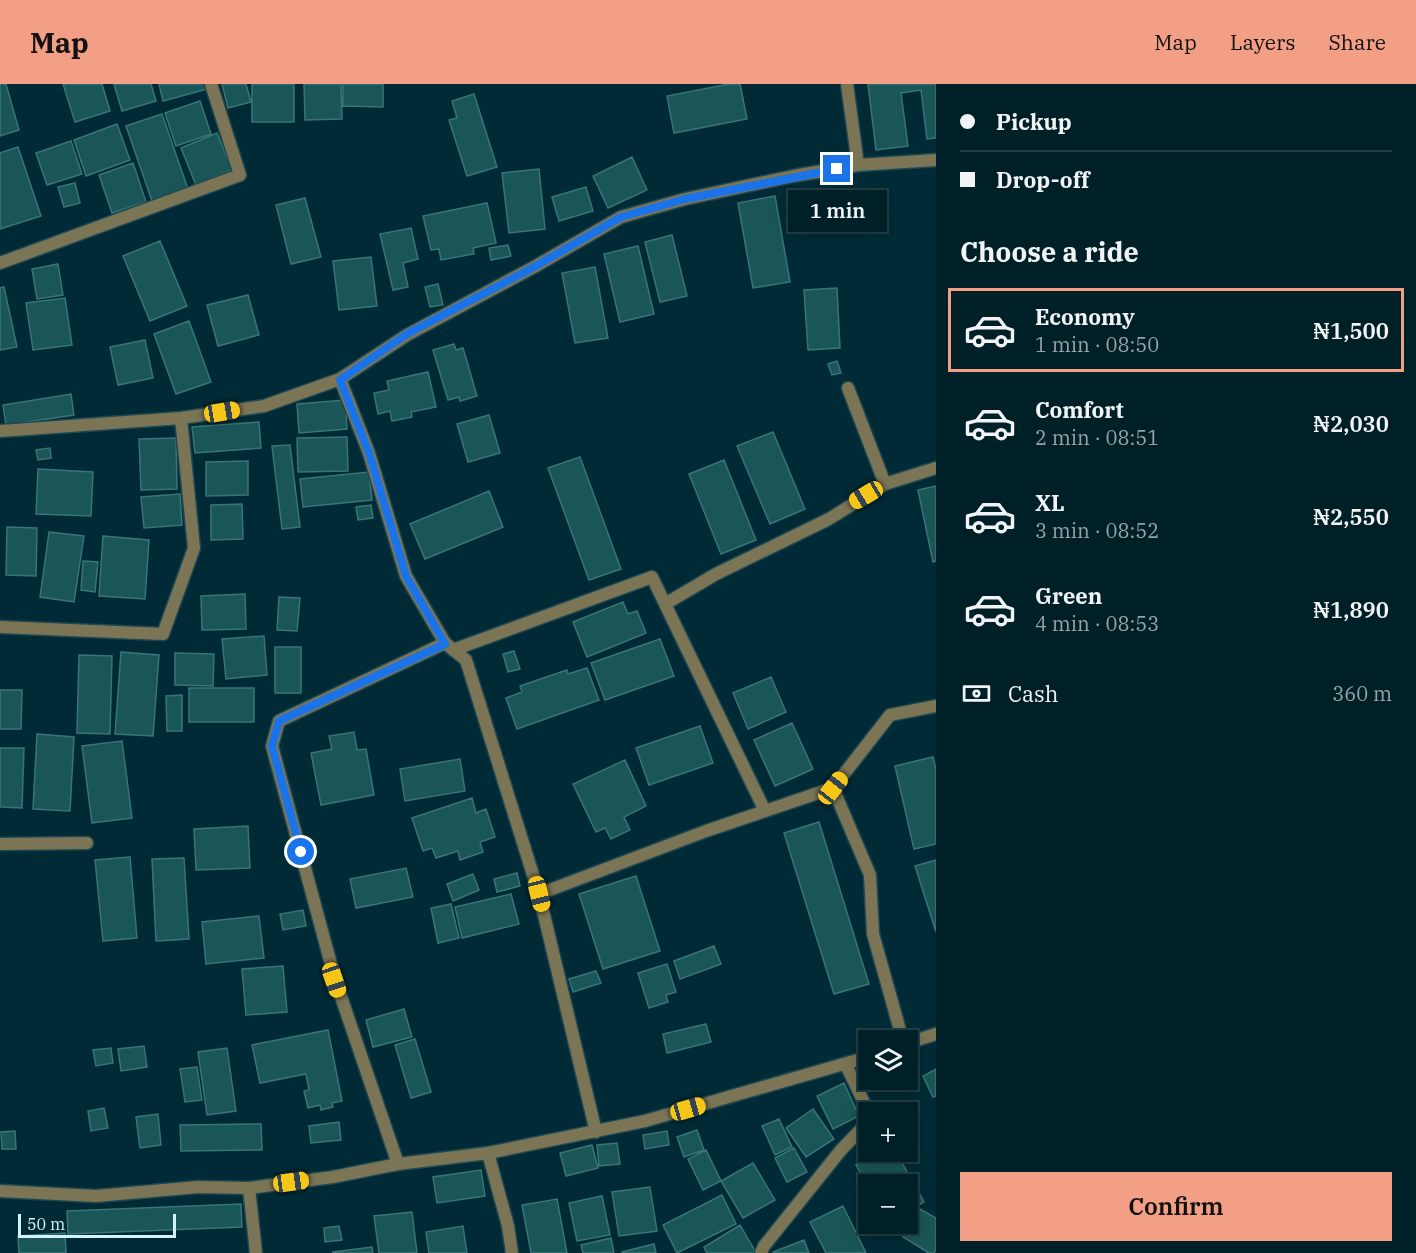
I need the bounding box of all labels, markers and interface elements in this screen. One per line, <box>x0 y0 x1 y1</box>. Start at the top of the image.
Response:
text: Map <box>30 24 89 61</box>
text: Map <box>1154 28 1197 56</box>
text: Layers <box>1230 28 1296 56</box>
text: Share <box>1329 28 1386 56</box>
text: Pickup <box>996 107 1072 136</box>
route end <box>823 155 850 182</box>
text: Drop-off <box>996 165 1090 194</box>
callout: 1 min <box>788 190 886 232</box>
text: 1 min <box>810 197 865 224</box>
text: Choose a ride <box>960 234 1139 269</box>
text: Economy <box>1035 302 1135 331</box>
icon: car <box>963 303 1017 357</box>
text: ₦1,500 <box>1313 316 1389 345</box>
text: 1 min · 08:50 <box>1035 331 1159 358</box>
text: Comfort <box>1035 395 1124 424</box>
icon: car <box>963 396 1017 450</box>
car <box>203 400 241 424</box>
text: ₦2,030 <box>1313 409 1389 438</box>
text: 2 min · 08:51 <box>1035 424 1159 451</box>
car <box>846 478 886 512</box>
text: XL <box>1035 488 1065 517</box>
icon: car <box>963 489 1017 543</box>
text: ₦2,550 <box>1313 502 1389 531</box>
text: 3 min · 08:52 <box>1035 517 1159 544</box>
text: Green <box>1035 581 1102 610</box>
icon: car <box>963 582 1017 636</box>
text: ₦1,890 <box>1313 595 1389 624</box>
text: 4 min · 08:53 <box>1035 610 1159 637</box>
icon: cash <box>960 677 993 710</box>
text: Cash <box>1008 679 1059 708</box>
text: 360 m <box>1332 680 1392 707</box>
car <box>815 768 851 808</box>
route start <box>287 838 314 865</box>
car <box>526 874 552 914</box>
car <box>320 960 348 1000</box>
map controls <box>858 1030 918 1234</box>
button: layers <box>858 1030 918 1090</box>
car <box>668 1095 708 1123</box>
button: + <box>858 1102 918 1162</box>
car <box>272 1171 310 1193</box>
button: Confirm <box>960 1172 1392 1241</box>
button: − <box>858 1174 918 1234</box>
scale bar <box>18 1211 176 1238</box>
text: 50 m <box>27 1214 65 1234</box>

